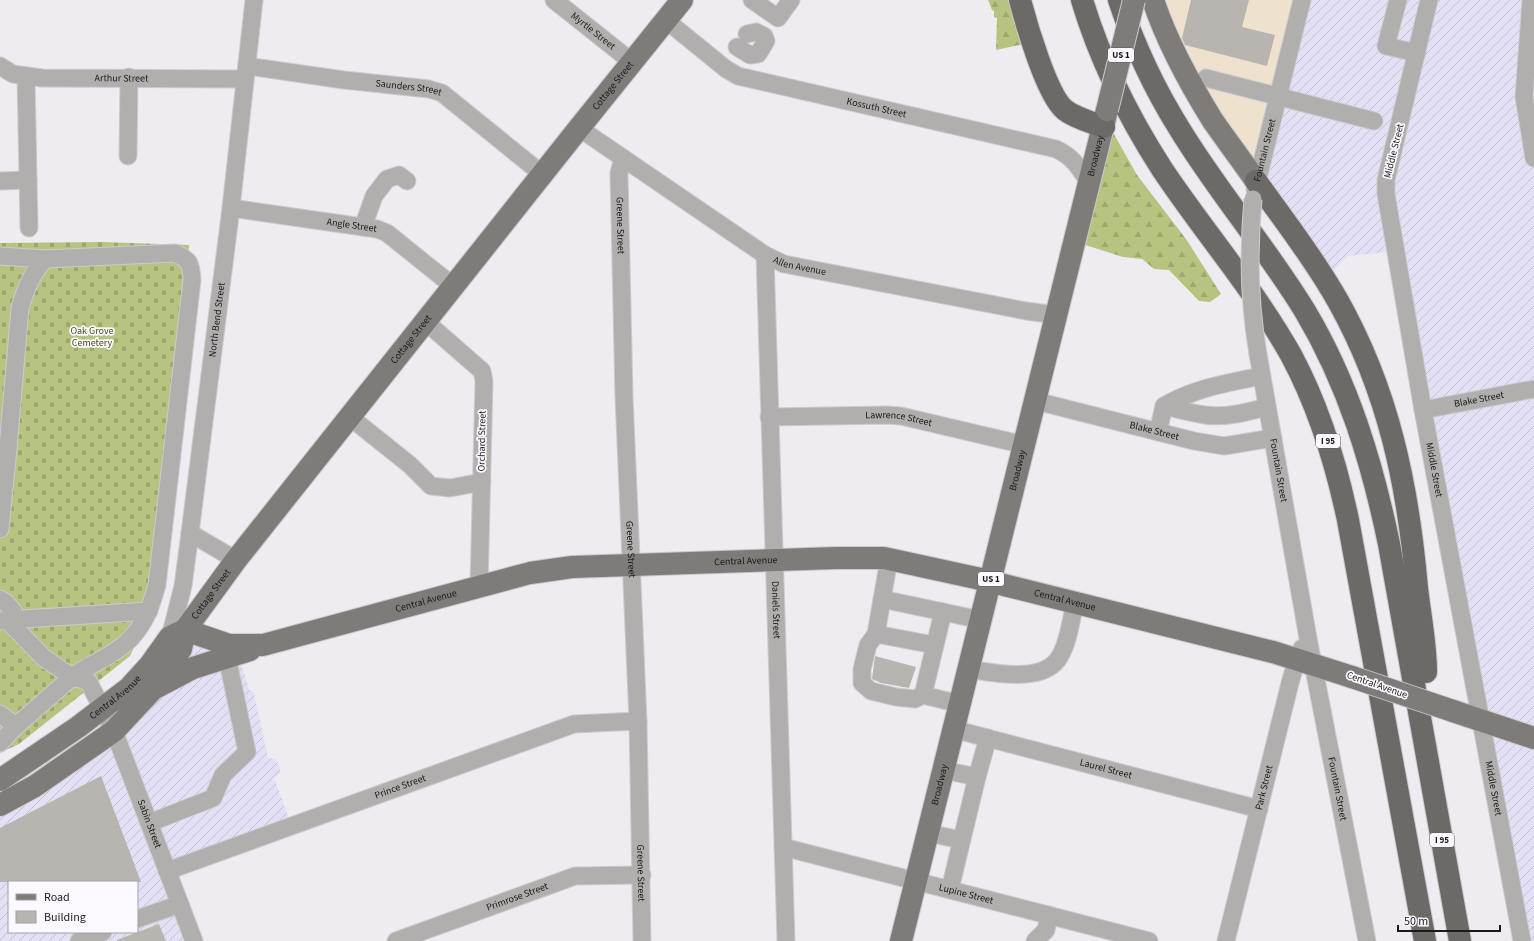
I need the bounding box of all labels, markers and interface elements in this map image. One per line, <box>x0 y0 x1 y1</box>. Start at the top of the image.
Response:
street label: Myrtle Street <box>568 9 619 54</box>
road number: US 1 <box>1108 48 1134 62</box>
street label: Cottage Street <box>589 58 637 113</box>
street label: Arthur Street <box>95 71 149 86</box>
street label: Saunders Street <box>375 76 444 100</box>
street label: Kossuth Street <box>845 94 908 122</box>
street label: Fountain Street <box>1250 117 1280 183</box>
street label: Middle Street <box>1381 122 1408 180</box>
street label: Broadway <box>1084 133 1108 178</box>
street label: Greene Street <box>613 197 628 255</box>
street label: Angle Street <box>326 215 378 236</box>
street label: Allen Avenue <box>771 253 827 279</box>
street label: North Bend Street <box>205 281 229 358</box>
street label: Cottage Street <box>387 311 435 367</box>
park label: Oak Grove Cemetery <box>70 324 114 350</box>
street label: Blake Street <box>1453 388 1506 411</box>
street label: Lawrence Street <box>865 408 934 430</box>
street label: Orchard Street <box>474 410 490 472</box>
street label: Blake Street <box>1128 418 1181 444</box>
road number: I 95 <box>1316 434 1340 448</box>
street label: Fountain Street <box>1266 437 1291 504</box>
street label: Middle Street <box>1422 441 1446 499</box>
street label: Broadway <box>1006 448 1030 492</box>
street label: Greene Street <box>622 520 639 579</box>
street label: Central Avenue <box>714 553 778 569</box>
street label: Cottage Street <box>188 566 235 622</box>
road number: US 1 <box>978 572 1004 586</box>
street label: Daniels Street <box>768 581 784 640</box>
street label: Central Avenue <box>394 586 458 616</box>
street label: Central Avenue <box>1033 586 1097 615</box>
street label: Central Avenue <box>1345 668 1409 702</box>
street label: Central Avenue <box>87 672 144 723</box>
street label: Laurel Street <box>1078 755 1134 783</box>
street label: Fountain Street <box>1324 756 1351 822</box>
street label: Middle Street <box>1482 760 1506 817</box>
street label: Broadway <box>928 762 952 807</box>
street label: Park Street <box>1252 763 1276 812</box>
street label: Prince Street <box>373 771 428 802</box>
street label: Sabin Street <box>134 798 165 851</box>
road number: I 95 <box>1430 833 1454 847</box>
street label: Greene Street <box>633 844 648 902</box>
street label: Primrose Street <box>484 879 551 915</box>
street label: Lupine Street <box>937 880 995 908</box>
legend <box>8 881 138 933</box>
text: Road <box>44 889 70 906</box>
scale bar <box>1398 907 1500 933</box>
text: Building <box>44 909 86 926</box>
text: 50 m <box>1404 913 1428 930</box>

